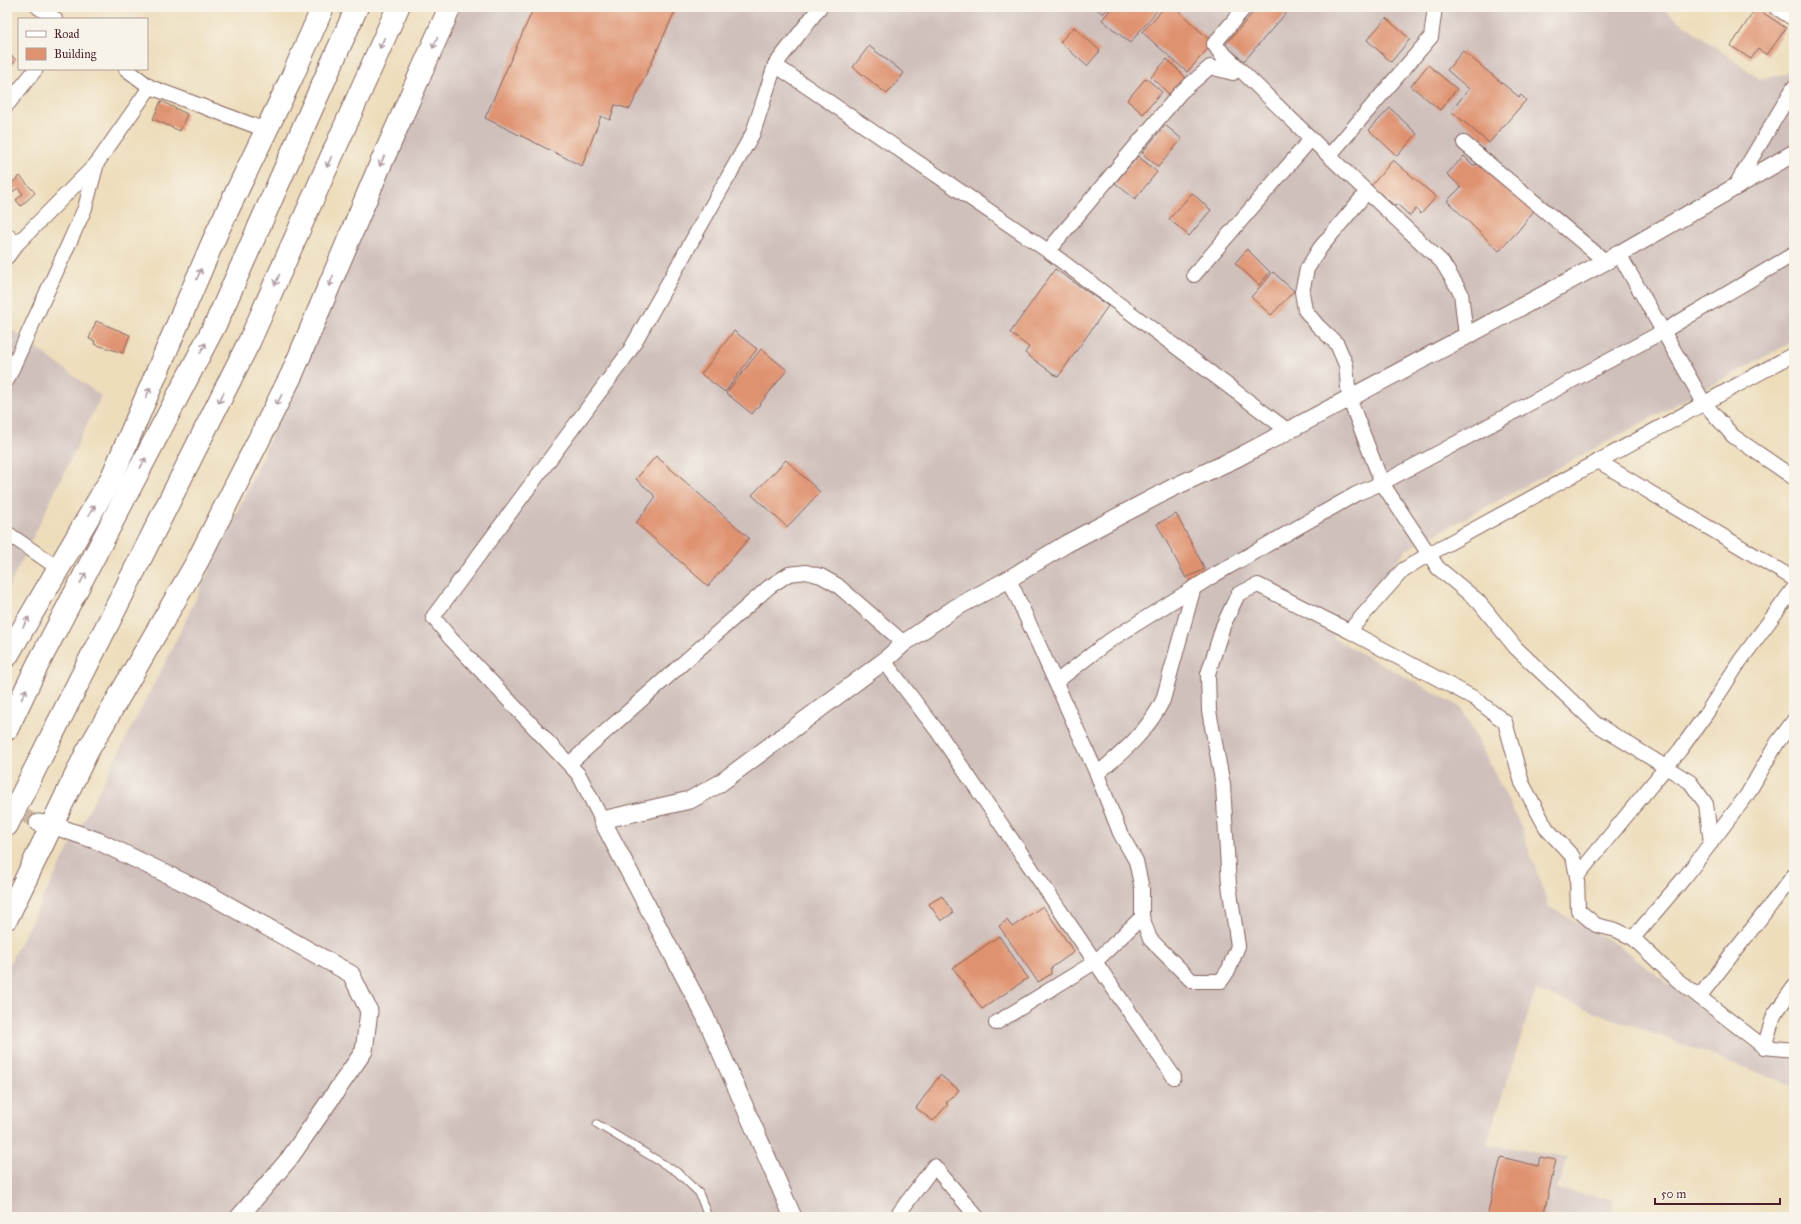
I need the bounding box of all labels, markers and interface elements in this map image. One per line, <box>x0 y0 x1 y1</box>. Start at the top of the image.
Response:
legend <box>18 18 148 70</box>
text: Road <box>54 27 80 41</box>
one-way arrow <box>378 36 385 48</box>
one-way arrow <box>430 36 438 48</box>
text: Building <box>54 47 97 62</box>
one-way arrow <box>325 155 332 167</box>
one-way arrow <box>377 155 385 167</box>
one-way arrow <box>196 268 203 280</box>
one-way arrow <box>272 274 280 286</box>
one-way arrow <box>327 275 334 287</box>
one-way arrow <box>200 342 207 354</box>
one-way arrow <box>144 387 152 399</box>
one-way arrow <box>217 392 224 404</box>
one-way arrow <box>275 394 282 406</box>
one-way arrow <box>140 457 147 469</box>
one-way arrow <box>89 504 97 516</box>
one-way arrow <box>79 572 87 584</box>
one-way arrow <box>22 616 30 628</box>
one-way arrow <box>20 688 28 700</box>
scale bar <box>1655 1180 1780 1206</box>
text: 50 m <box>1661 1187 1686 1201</box>

